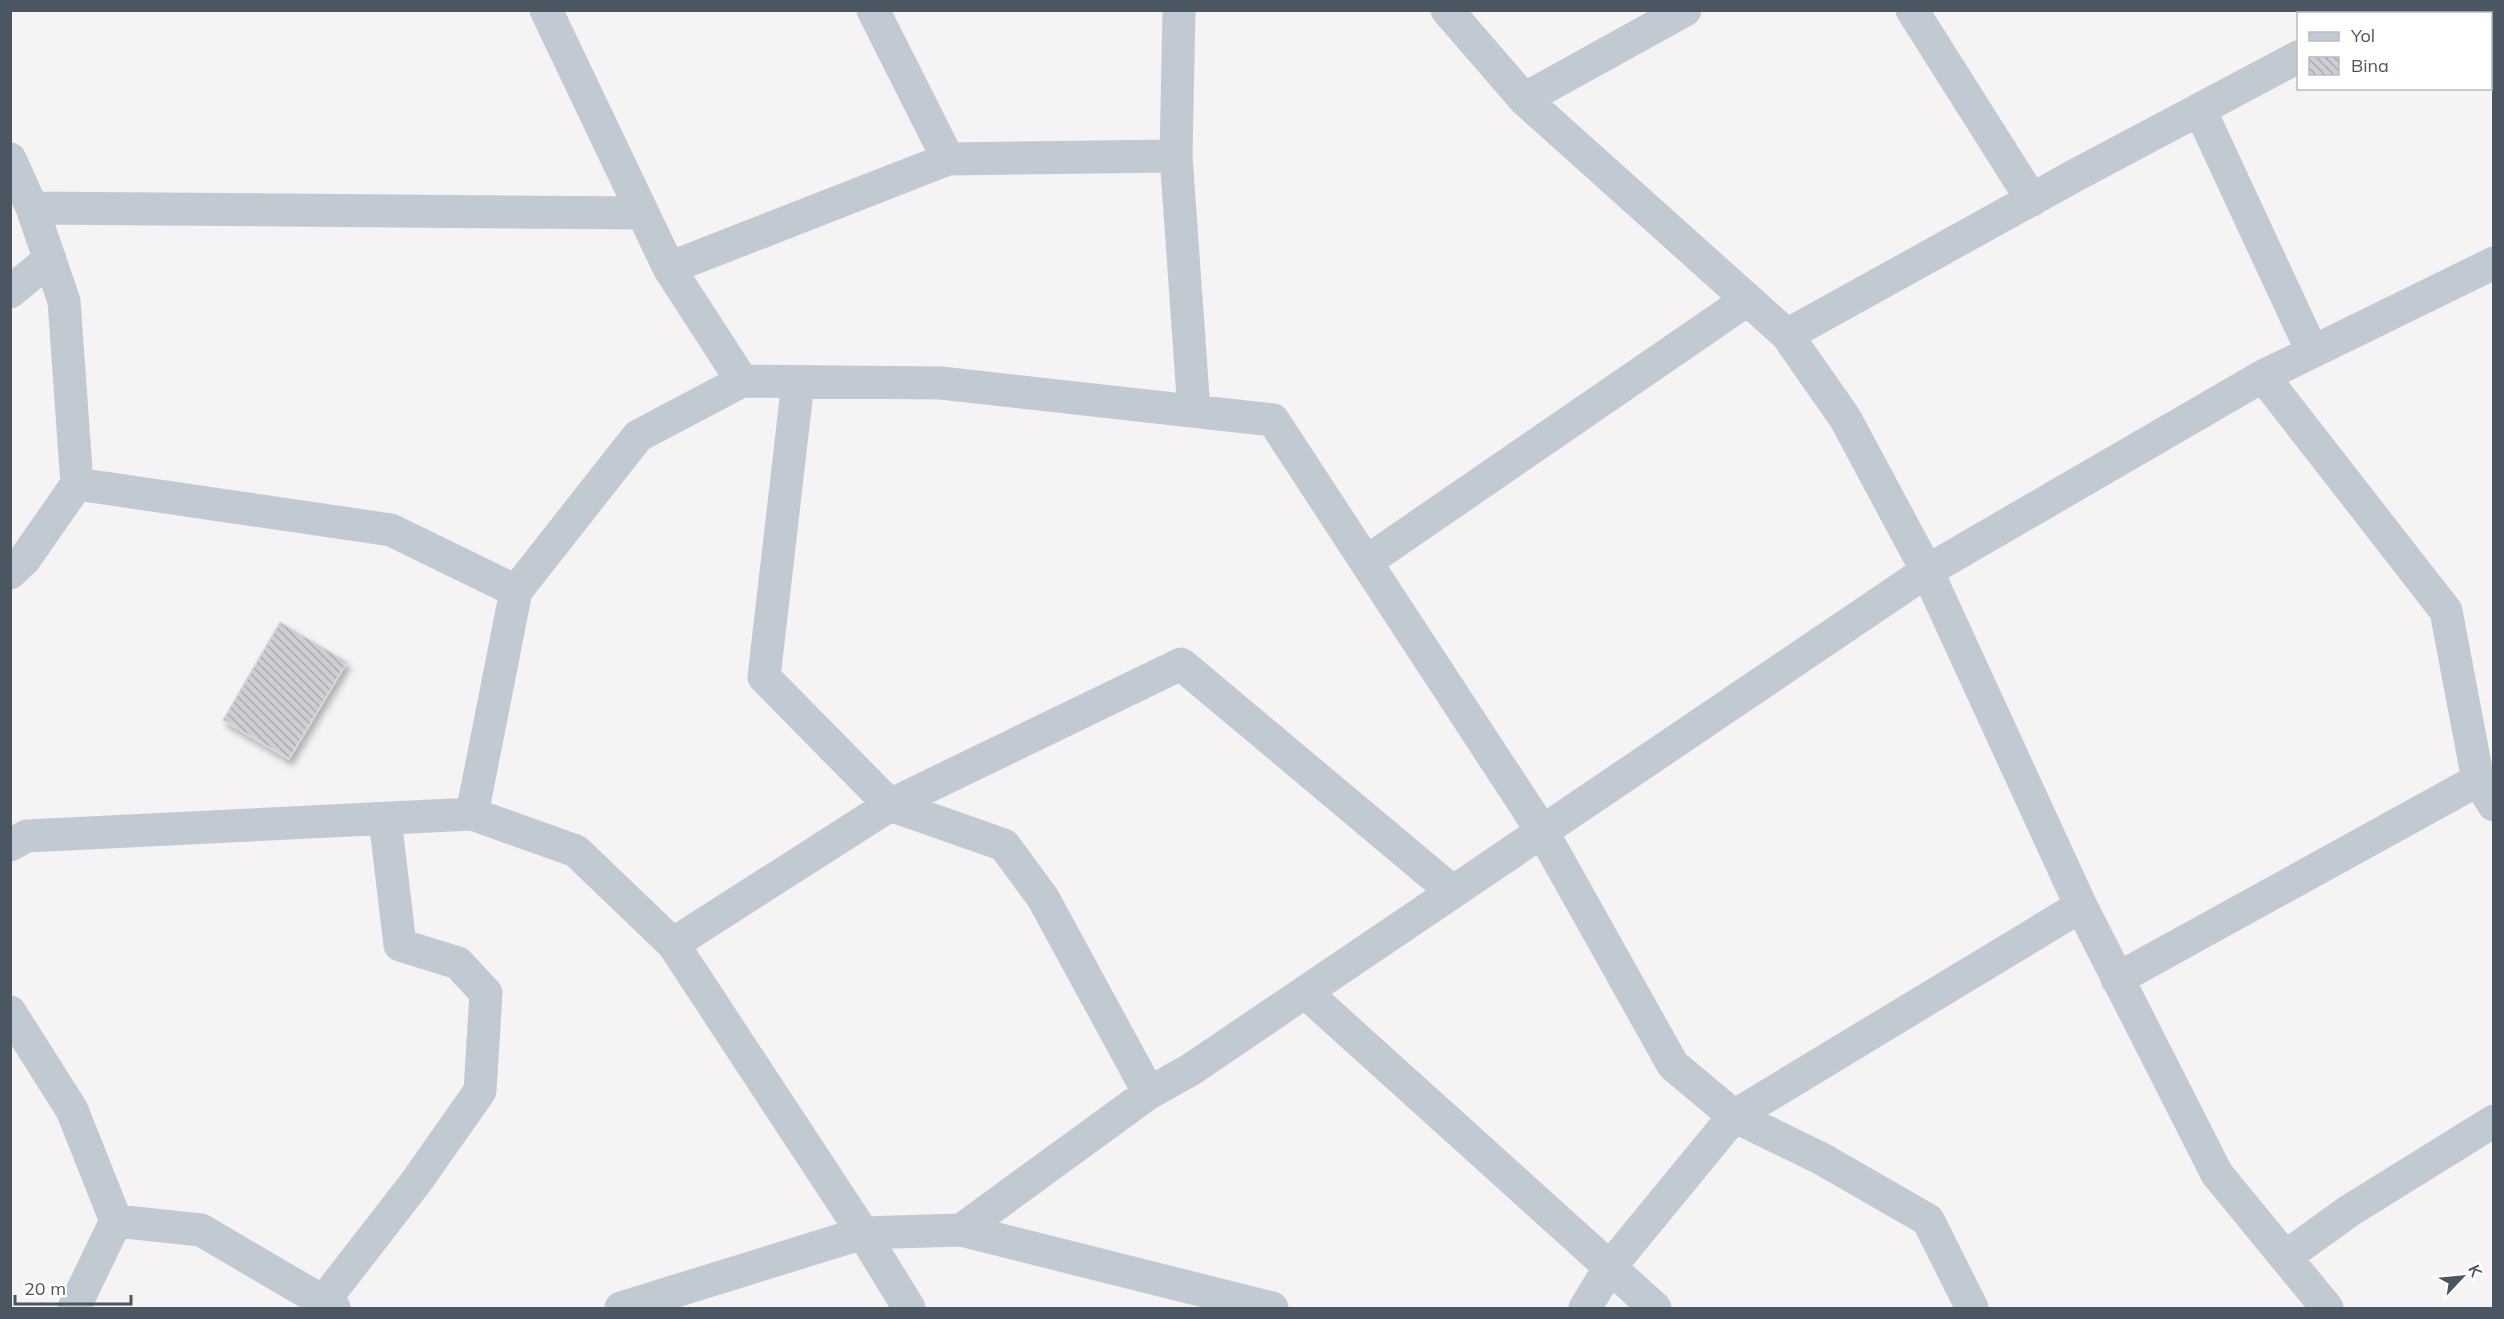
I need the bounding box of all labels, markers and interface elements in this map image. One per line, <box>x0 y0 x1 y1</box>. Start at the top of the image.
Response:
legend <box>2297 12 2492 90</box>
text: Yol <box>2350 24 2375 47</box>
text: Bina <box>2351 54 2389 77</box>
north arrow <box>2432 1247 2492 1307</box>
text: K <box>2464 1261 2487 1281</box>
scale bar <box>15 1268 130 1306</box>
text: 20 m <box>24 1277 66 1300</box>

